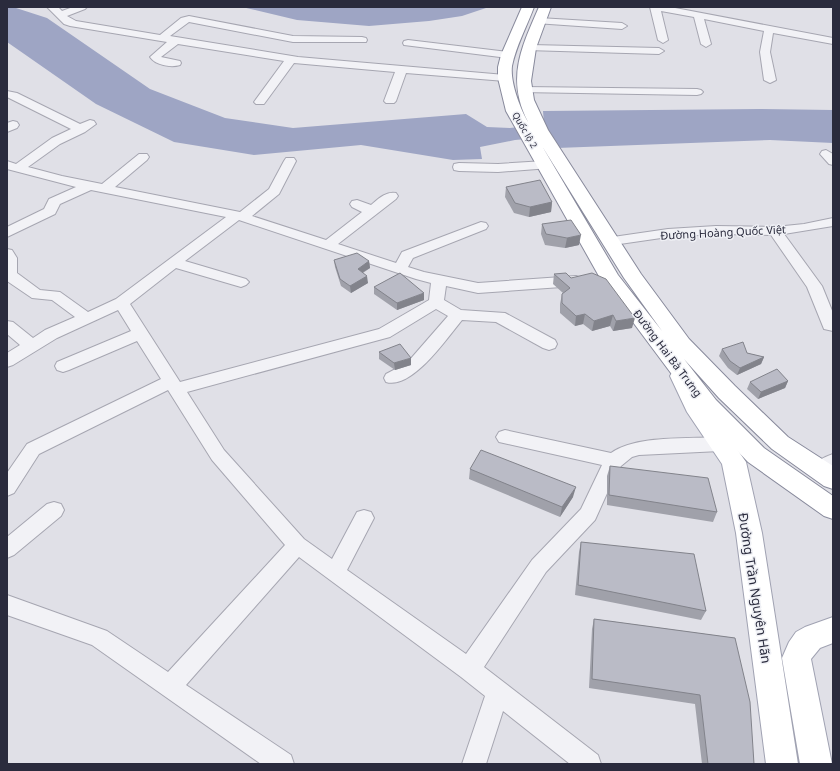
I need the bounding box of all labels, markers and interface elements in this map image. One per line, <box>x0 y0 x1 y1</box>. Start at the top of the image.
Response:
street label: Quốc lộ 2 <box>509 109 541 151</box>
street label: Đường Hoàng Quốc Việt <box>660 221 786 243</box>
street label: Đường Hai Bà Trưng <box>630 306 706 400</box>
street label: Đường Trần Nguyên Hãn <box>734 511 776 665</box>

